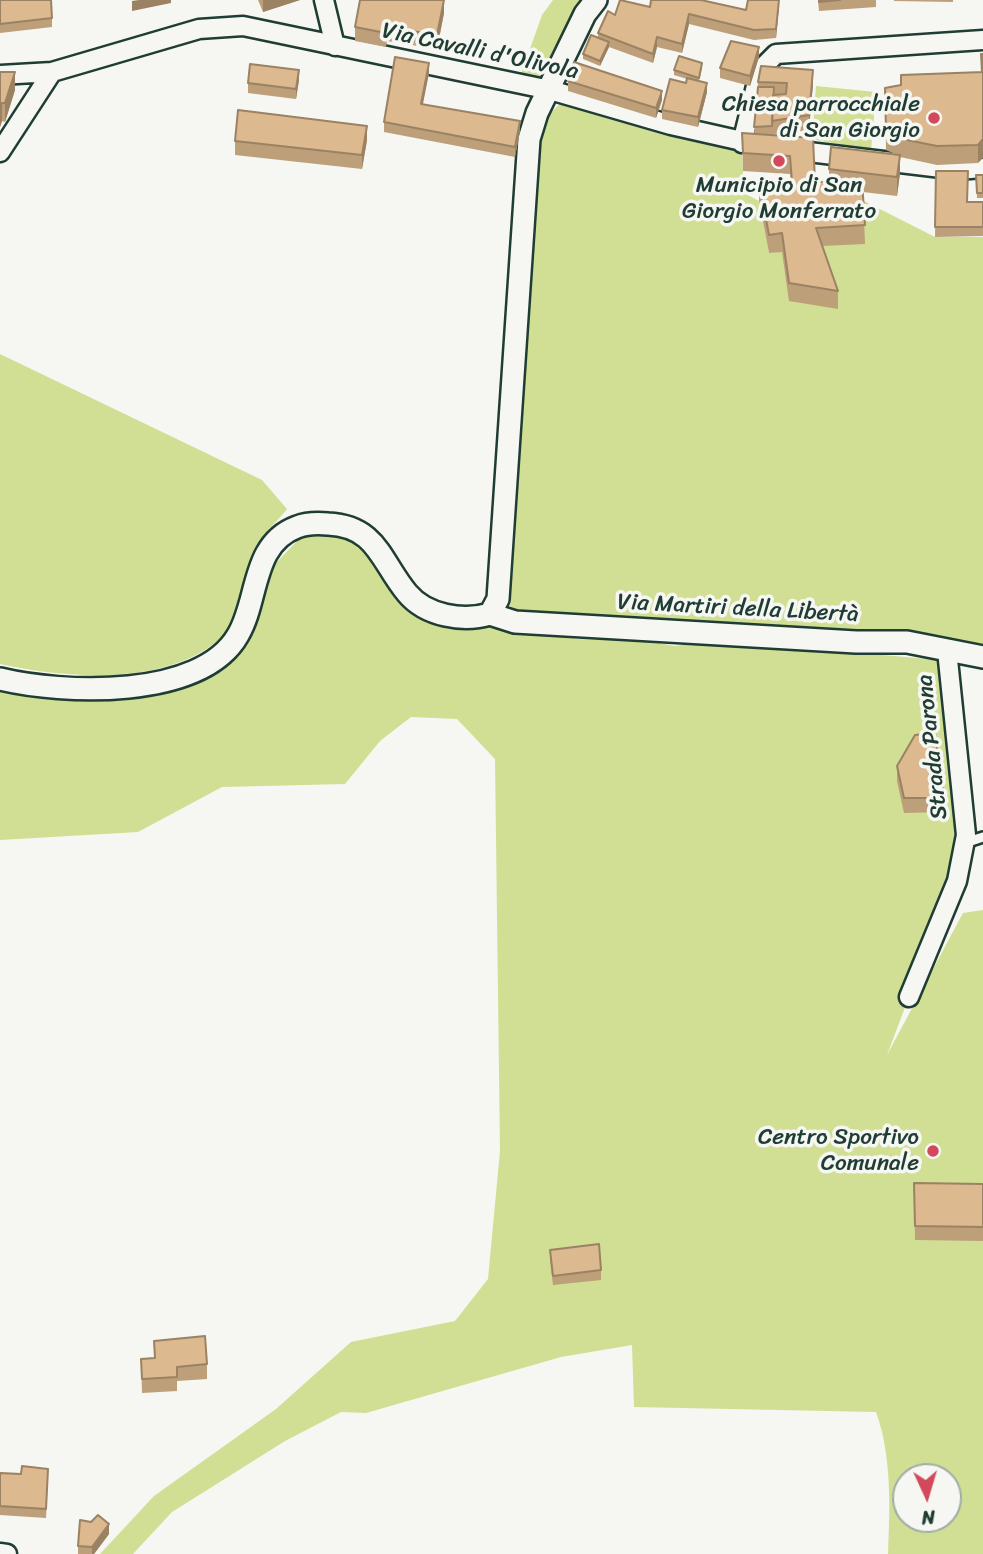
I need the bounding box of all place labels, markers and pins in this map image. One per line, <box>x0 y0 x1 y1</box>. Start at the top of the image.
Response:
place label: Chiesa parrocchiale di San Giorgio <box>722 91 920 145</box>
marker: Chiesa parrocchiale di San Giorgio <box>926 110 942 126</box>
marker: Municipio di San Giorgio Monferrato <box>771 153 787 169</box>
place label: Municipio di San Giorgio Monferrato <box>682 172 876 226</box>
place label: Centro Sportivo Comunale <box>758 1124 919 1178</box>
marker: Centro Sportivo Comunale <box>925 1143 941 1159</box>

